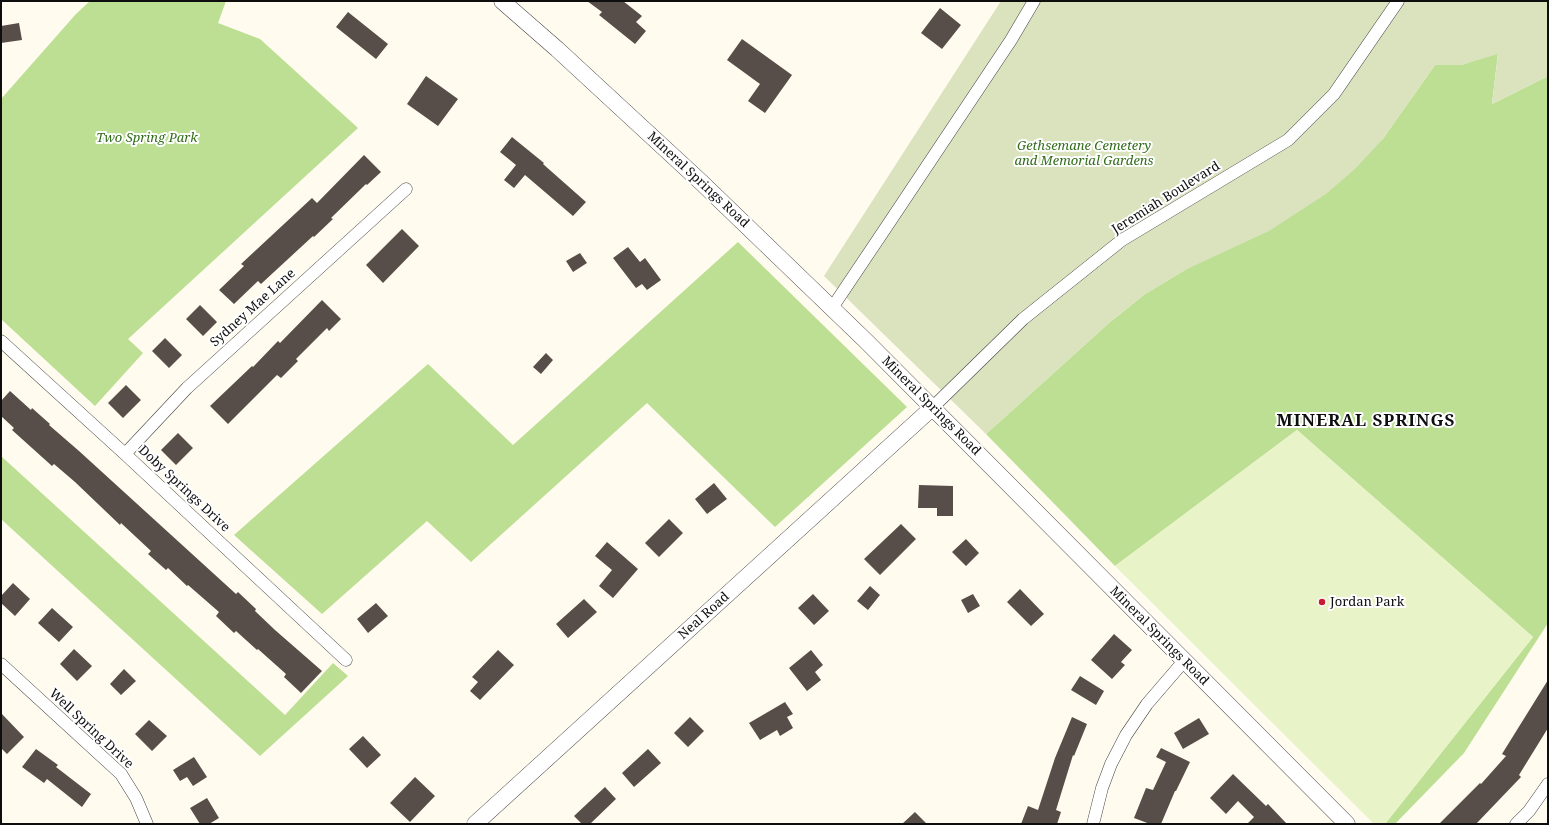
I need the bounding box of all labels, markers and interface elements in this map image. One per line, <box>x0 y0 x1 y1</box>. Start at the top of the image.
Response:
street label: Mineral Springs Road <box>644 129 752 231</box>
park label: Two Spring Park <box>96 130 198 146</box>
park label: Gethsemane Cemetery and Memorial Gardens <box>1014 138 1154 169</box>
street label: Jeremiah Boulevard <box>1109 158 1223 238</box>
street label: Sydney Mae Lane <box>207 266 299 350</box>
street label: Mineral Springs Road <box>878 353 984 459</box>
district label: MINERAL SPRINGS <box>1277 411 1455 431</box>
street label: Doby Springs Drive <box>135 443 233 535</box>
street label: Mineral Springs Road <box>1106 583 1212 689</box>
street label: Neal Road <box>675 589 733 643</box>
place label: Jordan Park <box>1330 594 1404 610</box>
marker: Jordan Park <box>1317 597 1327 607</box>
street label: Well Spring Drive <box>46 686 136 772</box>

